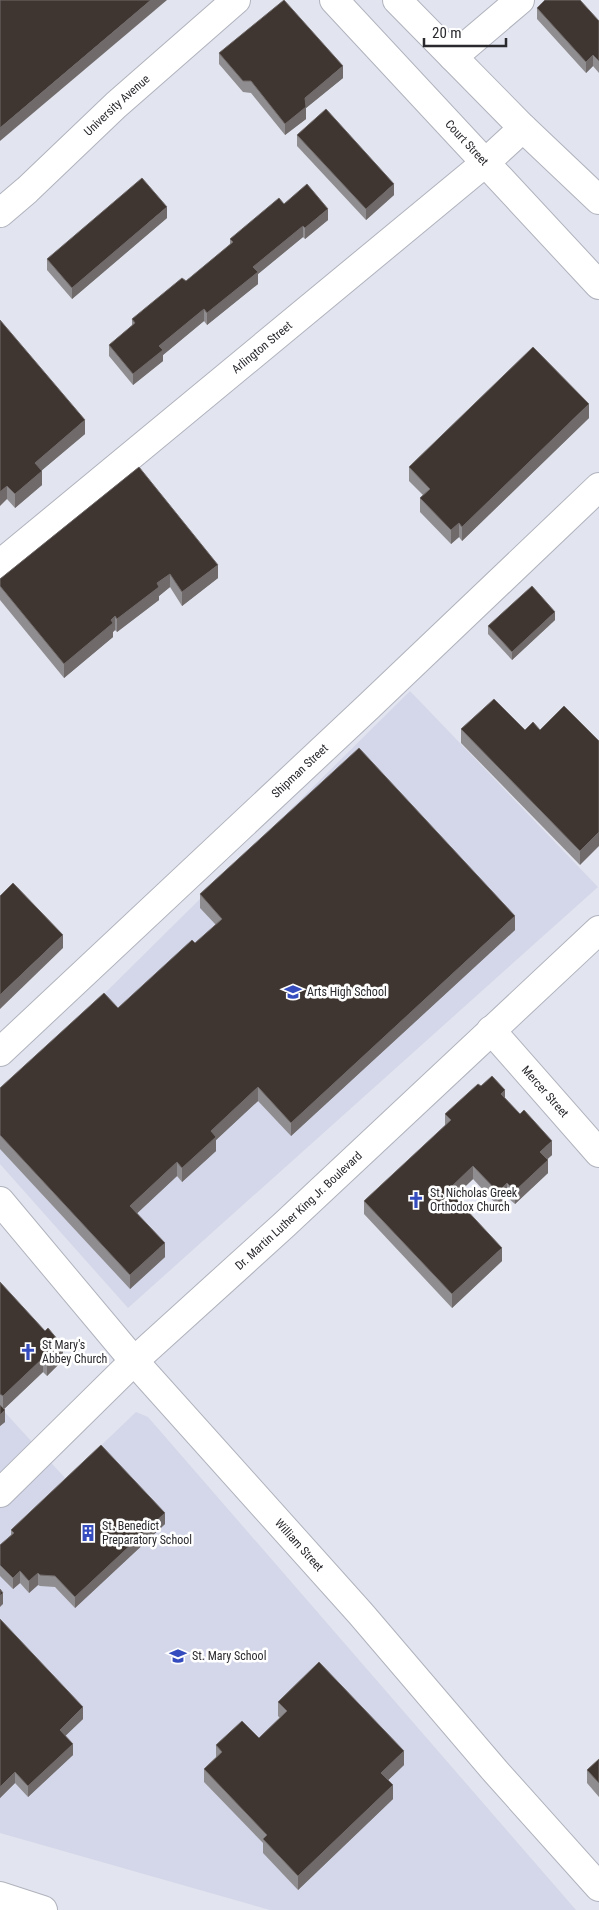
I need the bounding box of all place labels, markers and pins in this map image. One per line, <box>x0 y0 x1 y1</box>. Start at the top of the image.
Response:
school or university icon: Arts High School <box>283 982 303 1002</box>
place label: Arts High School <box>307 985 387 999</box>
place label: St. Nicholas Greek Orthodox Church <box>430 1186 518 1214</box>
church icon: St. Nicholas Greek Orthodox Church <box>406 1190 426 1210</box>
place label: St Mary's Abbey Church <box>42 1338 108 1366</box>
church icon: St Mary's Abbey Church <box>18 1342 38 1362</box>
place label: St. Benedict Preparatory School <box>102 1519 192 1547</box>
building icon: St. Benedict Preparatory School <box>78 1523 98 1543</box>
school or university icon: St. Mary School <box>168 1646 188 1666</box>
place label: St. Mary School <box>192 1649 266 1663</box>

